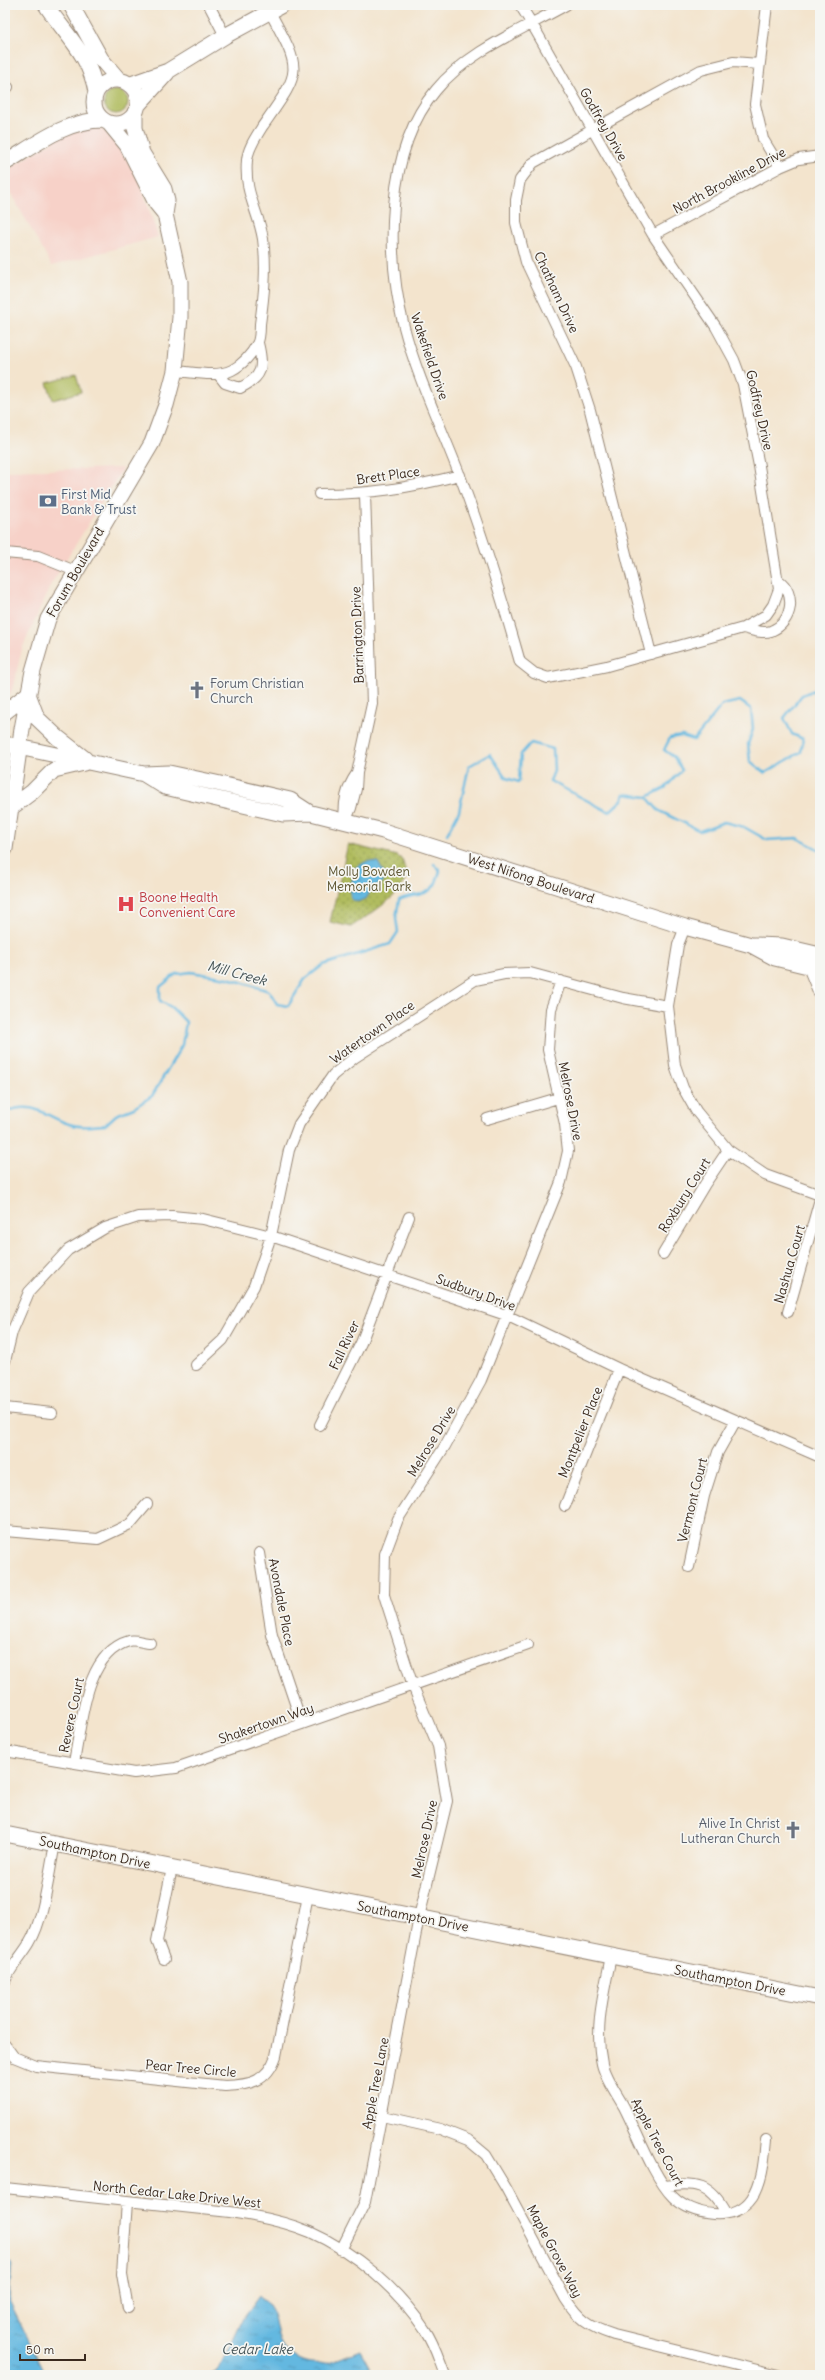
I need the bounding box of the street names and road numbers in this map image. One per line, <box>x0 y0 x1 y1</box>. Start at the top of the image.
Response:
street label: Godfrey Drive <box>576 85 631 164</box>
street label: North Brookline Drive <box>670 143 789 217</box>
street label: Chatham Drive <box>530 249 583 336</box>
street label: Wakefield Drive <box>407 310 452 402</box>
street label: Godfrey Drive <box>742 368 777 452</box>
street label: Brett Place <box>355 463 421 488</box>
street label: Forum Boulevard <box>43 524 108 620</box>
street label: Barrington Drive <box>347 586 368 684</box>
street label: West Nifong Boulevard <box>465 850 597 907</box>
street label: Watertown Place <box>327 997 418 1068</box>
street label: Melrose Drive <box>555 1060 586 1142</box>
street label: Roxbury Court <box>655 1154 715 1236</box>
street label: Nashua Court <box>770 1222 809 1305</box>
street label: Sudbury Drive <box>434 1270 518 1315</box>
street label: Fall River <box>326 1317 364 1373</box>
street label: Montpelier Place <box>554 1384 606 1480</box>
street label: Melrose Drive <box>404 1403 459 1480</box>
street label: Vermont Court <box>674 1455 711 1544</box>
street label: Avondale Place <box>265 1557 298 1647</box>
street label: Revere Court <box>55 1675 88 1754</box>
street label: Shakertown Way <box>216 1699 316 1748</box>
street label: Melrose Drive <box>408 1798 441 1880</box>
street label: Southampton Drive <box>38 1832 152 1873</box>
street label: Southampton Drive <box>356 1897 470 1936</box>
street label: Southampton Drive <box>673 1961 787 2000</box>
street label: Apple Tree Lane <box>358 2036 393 2130</box>
street label: Pear Tree Circle <box>145 2056 237 2081</box>
street label: Apple Tree Court <box>627 2095 688 2190</box>
street label: North Cedar Lake Drive West <box>92 2177 262 2212</box>
street label: Maple Grove Way <box>523 2202 586 2301</box>

